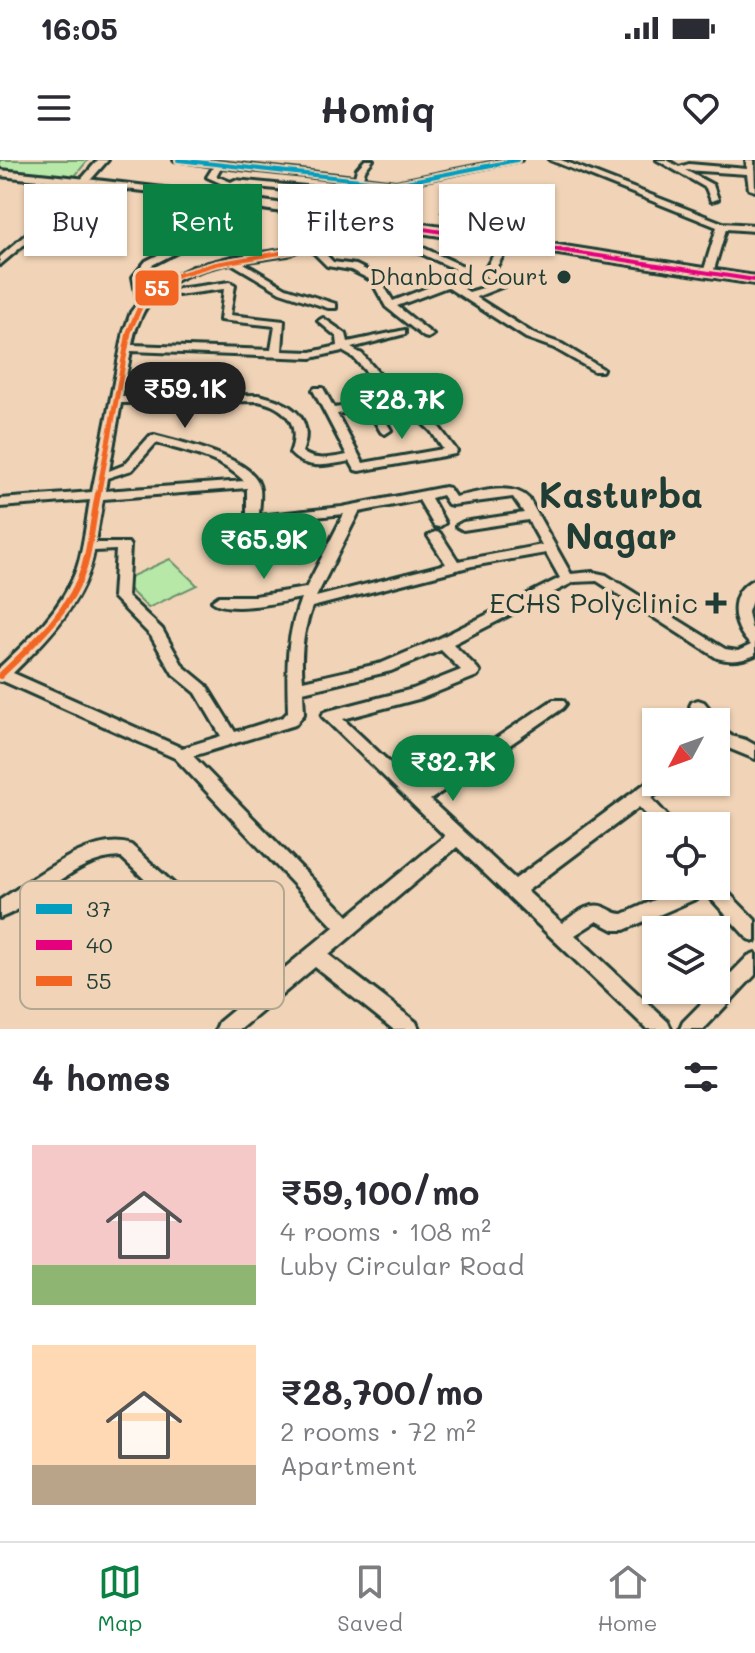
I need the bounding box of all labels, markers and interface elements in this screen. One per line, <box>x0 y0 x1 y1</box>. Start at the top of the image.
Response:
text: 16:05 <box>40 8 118 48</box>
text: Homiq <box>320 85 435 132</box>
icon: menu <box>32 86 76 130</box>
icon: heart <box>679 86 723 130</box>
chip: Buy <box>24 184 127 256</box>
chip: Rent <box>143 184 262 256</box>
chip: Filters <box>278 184 423 256</box>
chip: New <box>439 184 555 256</box>
place label: Dhanbad Court <box>369 260 548 291</box>
marker: Dhanbad Court <box>555 268 573 286</box>
line badge: 55 <box>134 269 180 307</box>
text: 55 <box>144 273 170 302</box>
pin: ₹59.1K <box>120 362 250 430</box>
text: ₹59.1K <box>143 371 227 405</box>
pin: ₹28.7K <box>337 373 467 441</box>
text: ₹28.7K <box>358 382 446 416</box>
district label: Kasturba Nagar <box>539 470 703 558</box>
pin: ₹65.9K <box>199 513 329 581</box>
text: ₹65.9K <box>220 522 308 556</box>
place label: ECHS Polyclinic <box>489 584 698 620</box>
marker: ECHS Polyclinic <box>705 592 727 614</box>
north arrow <box>642 708 730 796</box>
map controls <box>642 708 730 1004</box>
pin: ₹32.7K <box>388 735 518 803</box>
text: ₹32.7K <box>410 744 496 778</box>
button: locate <box>642 812 730 900</box>
legend <box>20 881 284 1009</box>
text: 37 <box>86 894 111 923</box>
button: layers <box>642 916 730 1004</box>
text: 40 <box>86 930 113 959</box>
text: 55 <box>86 966 112 995</box>
text: 4 homes <box>32 1055 171 1100</box>
icon: filters <box>679 1055 723 1099</box>
text: ₹59,100/mo <box>280 1169 480 1214</box>
icon: home <box>96 1177 192 1273</box>
text: 4 rooms · 108 m² <box>280 1214 491 1248</box>
text: Luby Circular Road <box>280 1248 524 1282</box>
text: ₹28,700/mo <box>280 1369 483 1414</box>
icon: home <box>96 1377 192 1473</box>
text: 2 rooms · 72 m² <box>280 1414 476 1448</box>
text: Apartment <box>280 1448 417 1482</box>
tab: Map <box>97 1560 142 1637</box>
tab: Saved <box>337 1560 403 1637</box>
tab: Home <box>598 1560 657 1637</box>

